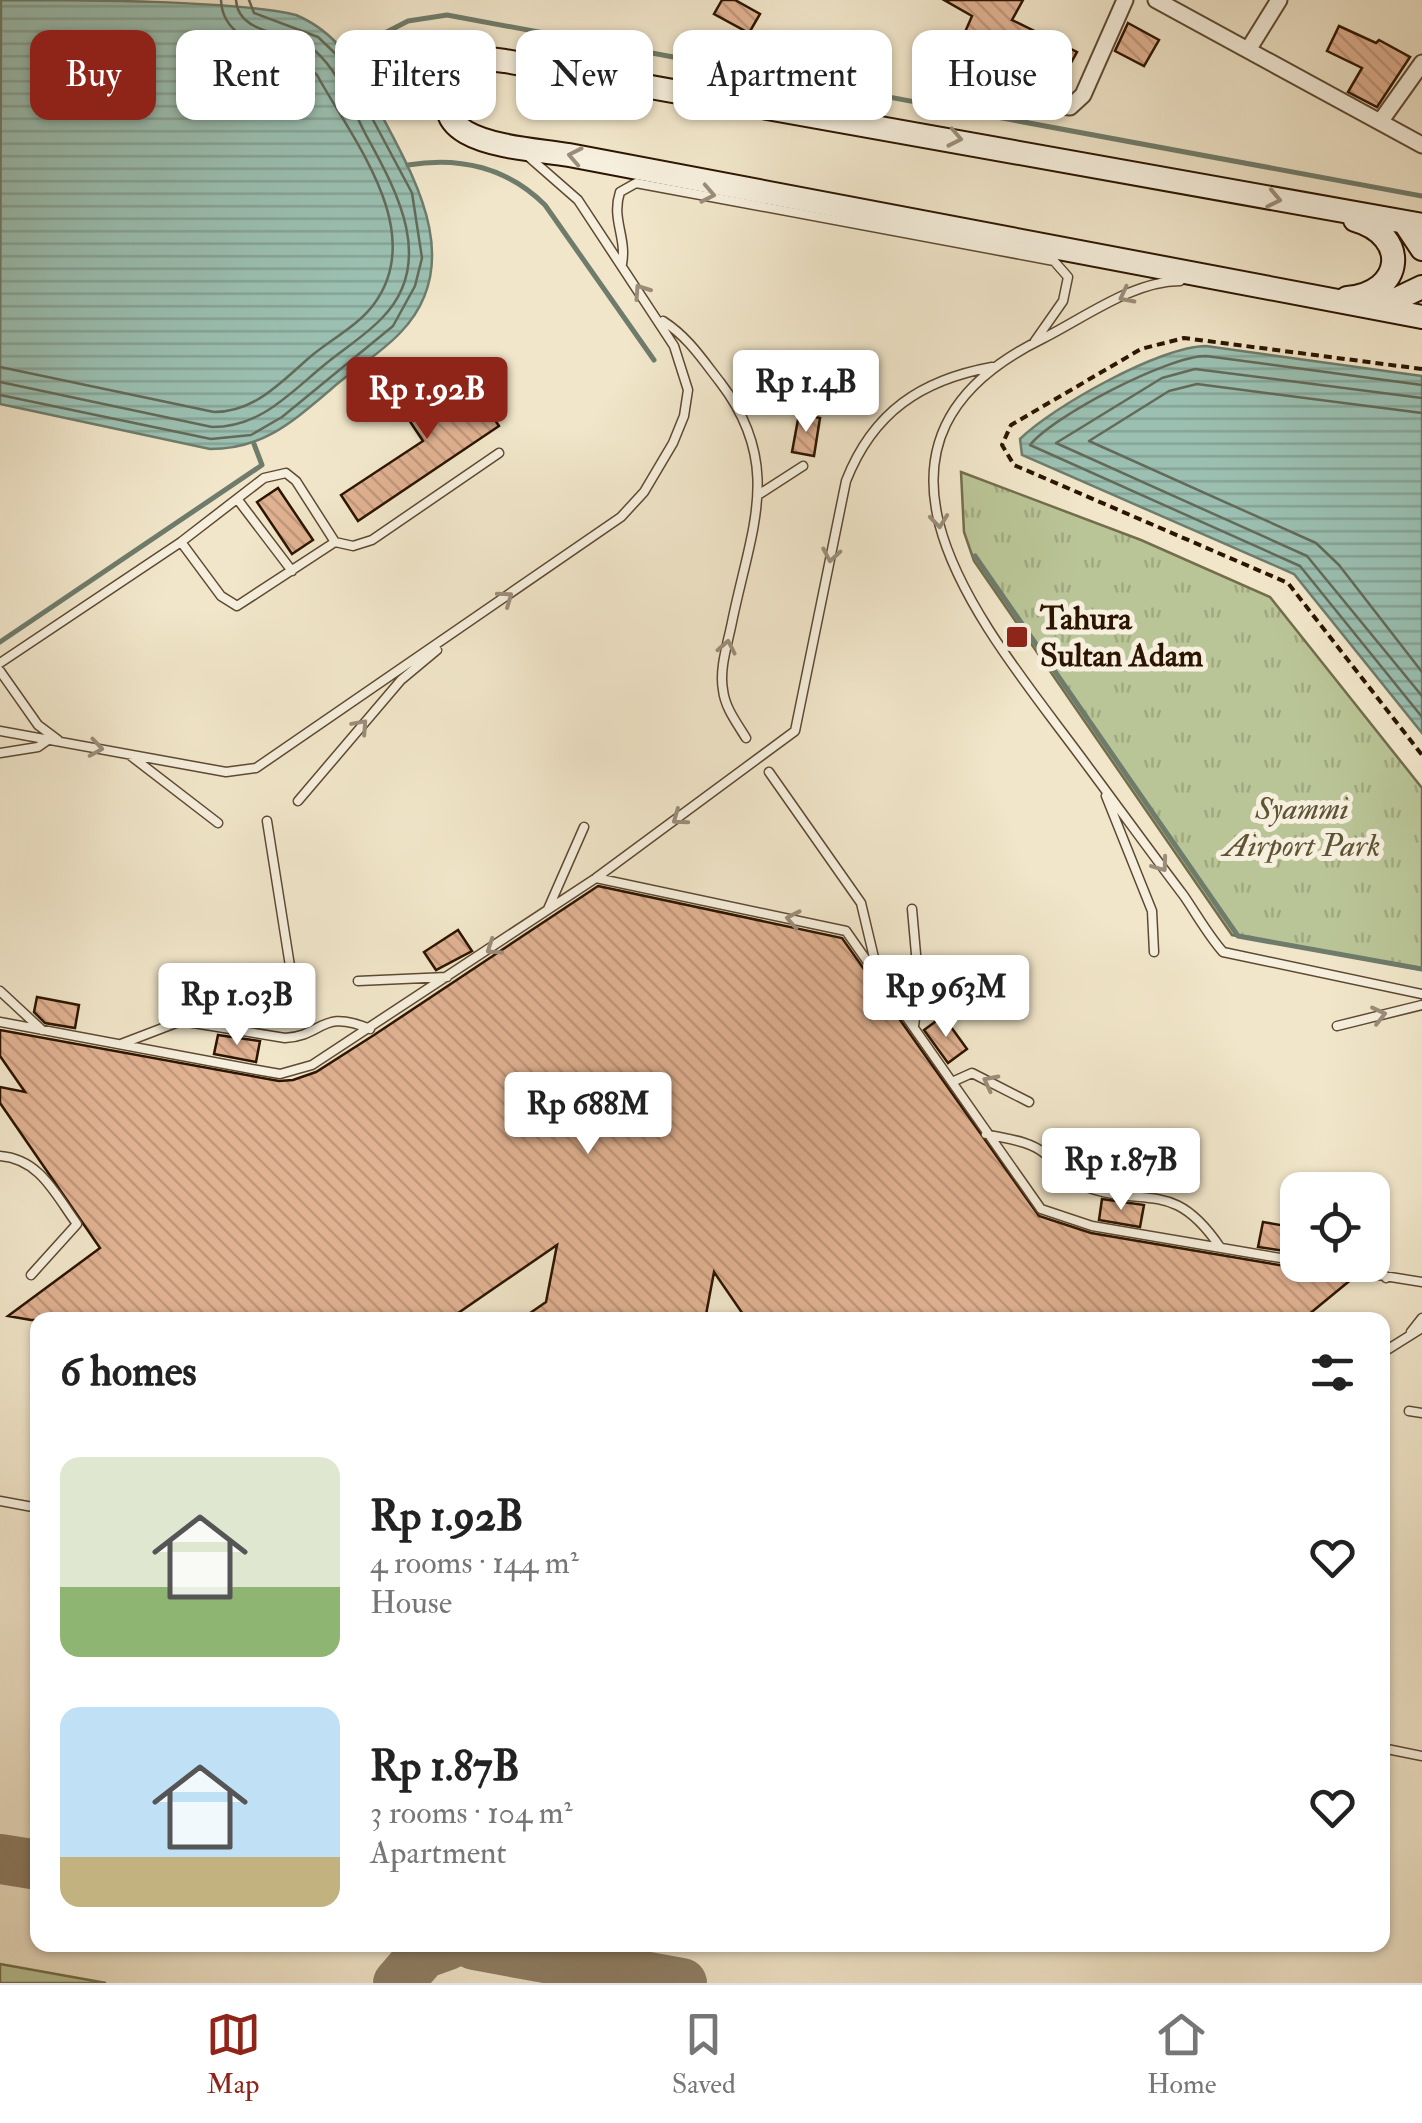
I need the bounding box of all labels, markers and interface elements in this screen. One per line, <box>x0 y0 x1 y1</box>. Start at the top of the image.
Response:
chip: Buy <box>30 30 156 120</box>
chip: Rent <box>176 30 315 120</box>
chip: Filters <box>335 30 496 120</box>
chip: New <box>516 30 653 120</box>
chip: Apartment <box>673 30 892 120</box>
chip: House <box>912 30 1072 120</box>
one-way arrow <box>947 127 963 148</box>
one-way arrow <box>567 147 584 168</box>
one-way arrow <box>700 183 717 204</box>
one-way arrow <box>1265 187 1282 208</box>
one-way arrow <box>634 284 653 302</box>
one-way arrow <box>1119 284 1137 303</box>
pin: Rp 1.4B <box>714 350 898 435</box>
pin: Rp 1.92B <box>324 357 530 442</box>
text: Rp 1.4B <box>755 362 857 402</box>
text: Rp 1.92B <box>368 369 486 409</box>
one-way arrow <box>928 513 949 529</box>
one-way arrow <box>821 547 842 563</box>
one-way arrow <box>494 592 513 610</box>
place label: Tahura Sultan Adam <box>1039 599 1203 676</box>
marker: Tahura Sultan Adam <box>1004 624 1030 650</box>
one-way arrow <box>716 639 737 655</box>
one-way arrow <box>349 719 367 738</box>
one-way arrow <box>88 737 104 758</box>
park label: Syammi Airport Park <box>1221 789 1380 866</box>
one-way arrow <box>672 806 690 824</box>
one-way arrow <box>1149 854 1167 872</box>
one-way arrow <box>784 909 801 930</box>
one-way arrow <box>486 936 505 954</box>
pin: Rp 963M <box>854 955 1038 1040</box>
pin: Rp 1.03B <box>134 963 340 1048</box>
text: Rp 963M <box>885 967 1007 1007</box>
text: Rp 1.03B <box>180 975 294 1015</box>
one-way arrow <box>1371 1006 1388 1027</box>
pin: Rp 688M <box>496 1072 680 1157</box>
one-way arrow <box>983 1075 1001 1094</box>
text: Rp 688M <box>527 1084 649 1124</box>
pin: Rp 1.87B <box>1018 1128 1224 1213</box>
text: Rp 1.87B <box>1064 1140 1178 1180</box>
map controls <box>1280 1172 1390 1282</box>
button: locate <box>1280 1172 1390 1282</box>
icon: filters <box>1305 1345 1360 1400</box>
text: 6 homes <box>60 1346 197 1398</box>
text: Rp 1.92B <box>370 1491 524 1543</box>
icon: home <box>140 1497 260 1617</box>
icon: heart <box>1305 1530 1360 1585</box>
text: 4 rooms · 144 m² <box>370 1543 579 1583</box>
text: House <box>370 1583 452 1623</box>
text: Rp 1.87B <box>370 1741 520 1793</box>
icon: home <box>140 1747 260 1867</box>
icon: heart <box>1305 1780 1360 1835</box>
text: 3 rooms · 104 m² <box>370 1793 573 1833</box>
text: Apartment <box>370 1833 507 1873</box>
tab: Map <box>206 2007 261 2102</box>
tab: Saved <box>672 2007 736 2102</box>
tab: Home <box>1147 2007 1216 2102</box>

